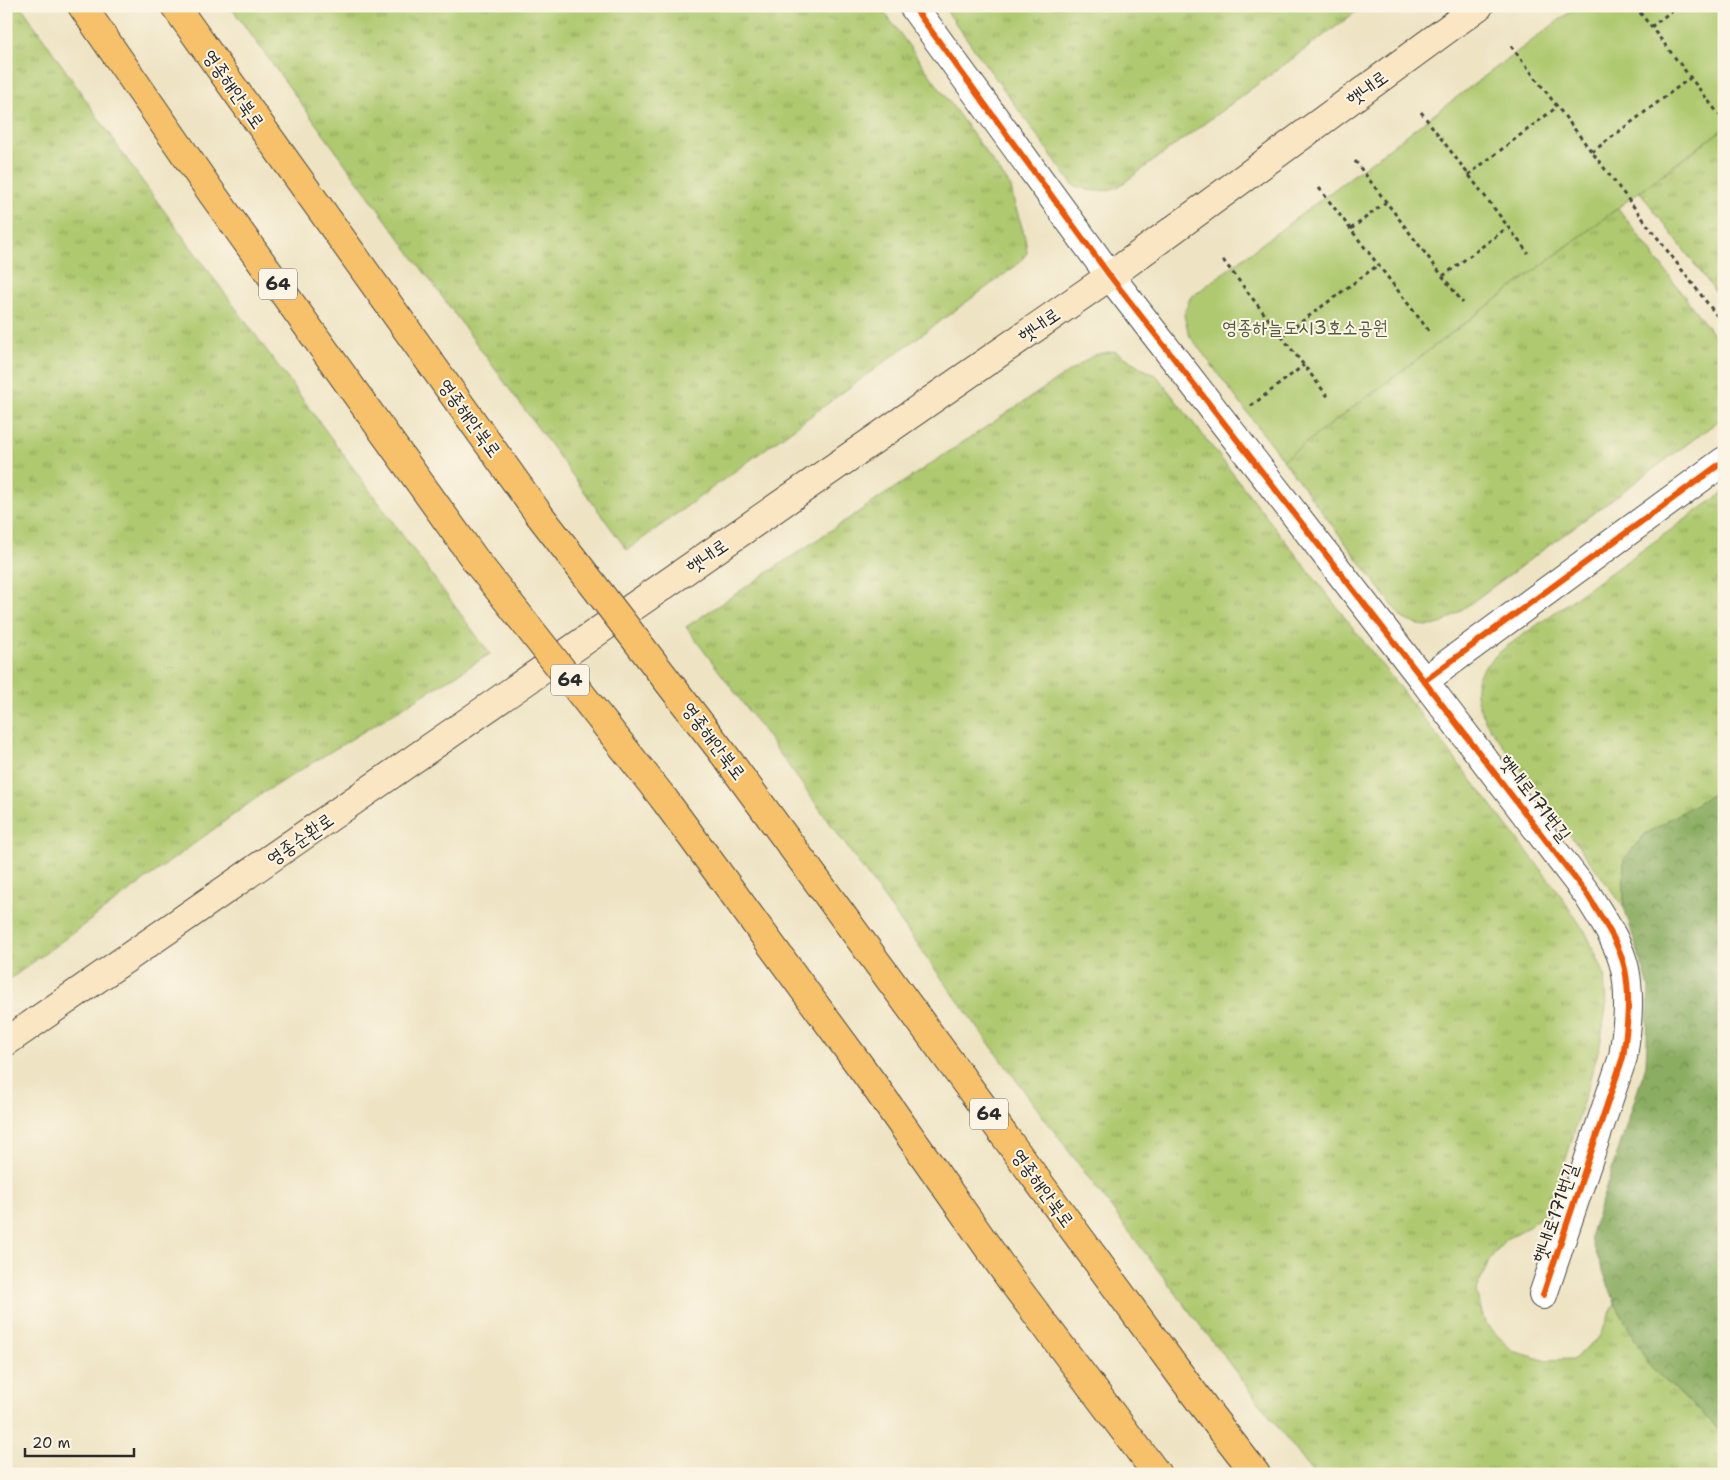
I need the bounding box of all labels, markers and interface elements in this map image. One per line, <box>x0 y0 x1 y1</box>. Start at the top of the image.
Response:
street label: 영종해안북로 <box>197 44 271 134</box>
street label: 햇내로 <box>1341 64 1393 112</box>
road number: 64 <box>259 268 297 300</box>
street label: 햇내로 <box>1013 302 1065 348</box>
park label: 영종하늘도시3호소공원 <box>1222 315 1388 340</box>
street label: 영종해안북로 <box>433 374 507 462</box>
street label: 햇내로 <box>681 533 733 579</box>
road number: 64 <box>551 664 589 696</box>
street label: 영종해안북로 <box>676 697 752 785</box>
street label: 햇내로171번길 <box>1493 749 1577 847</box>
street label: 영종순환로 <box>262 807 338 871</box>
road number: 64 <box>970 1098 1008 1130</box>
street label: 영종해안북로 <box>1006 1144 1080 1232</box>
street label: 햇내로171번길 <box>1526 1160 1584 1266</box>
scale bar <box>25 1425 134 1457</box>
text: 20 m <box>32 1433 71 1453</box>

